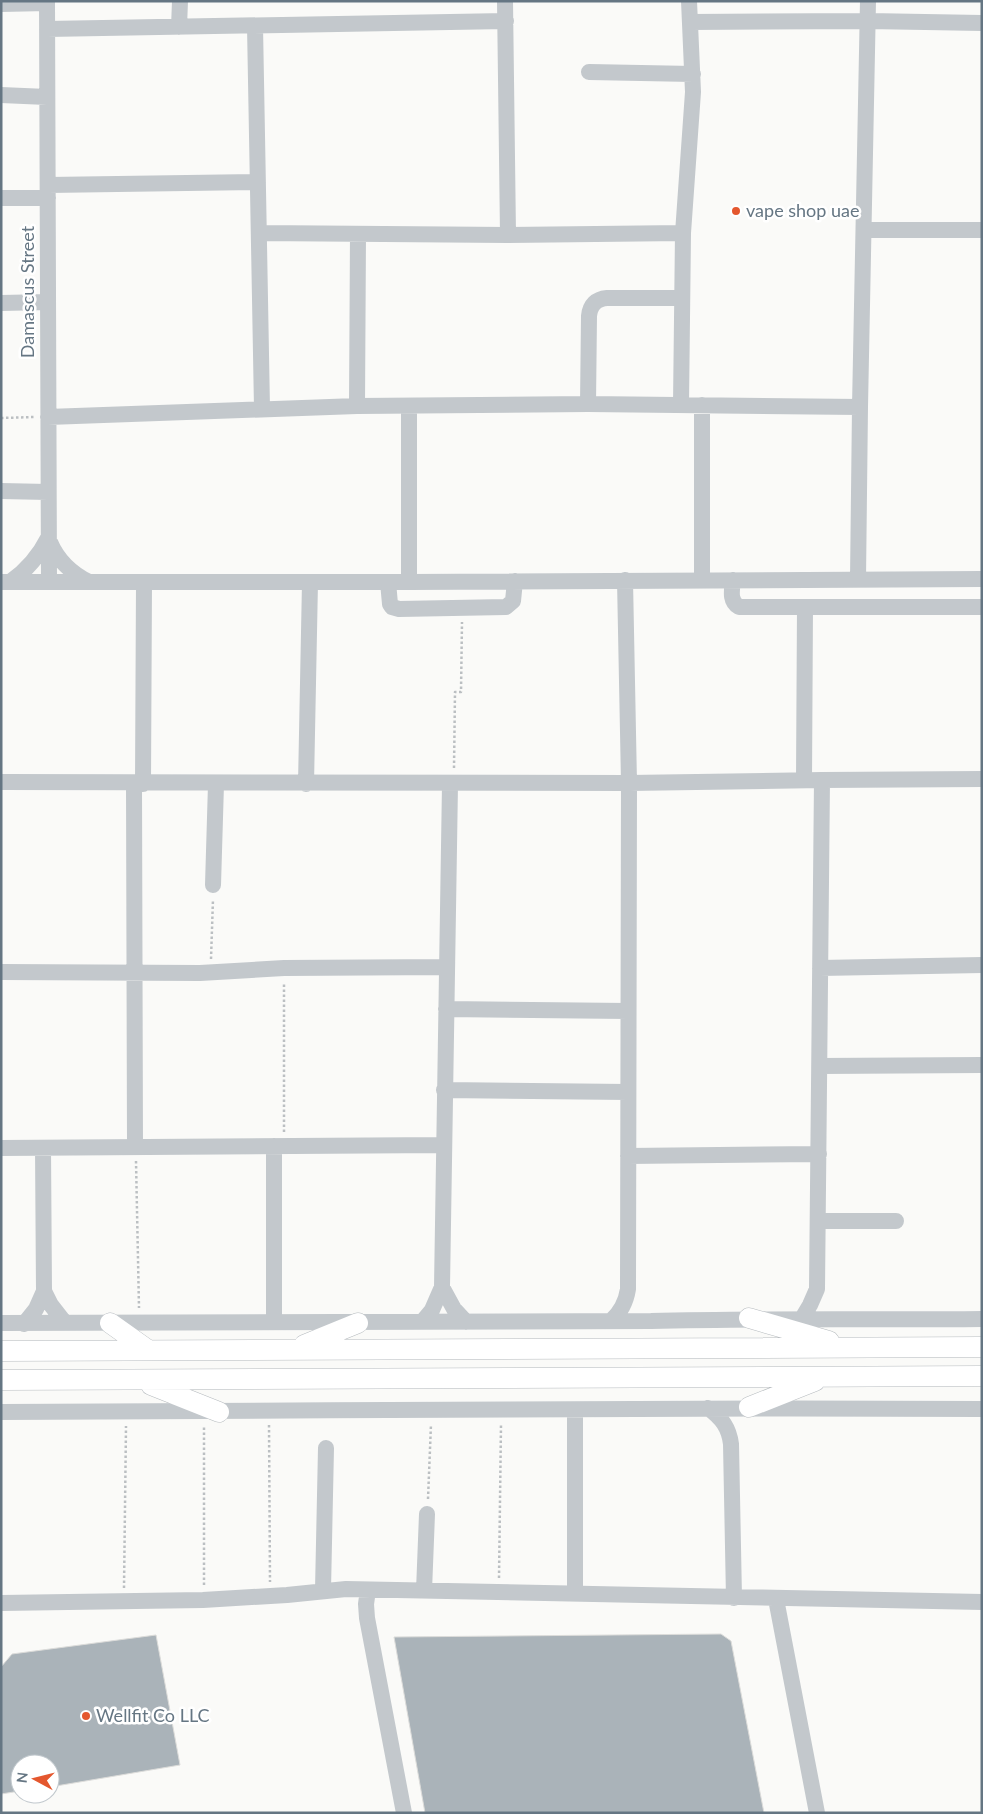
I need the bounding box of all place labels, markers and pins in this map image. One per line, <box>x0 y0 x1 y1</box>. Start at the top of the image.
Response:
place label: vape shop uae <box>746 199 859 221</box>
marker: vape shop uae <box>730 205 742 217</box>
place label: Wellfit Co LLC <box>96 1704 210 1726</box>
marker: Wellfit Co LLC <box>80 1710 92 1722</box>

